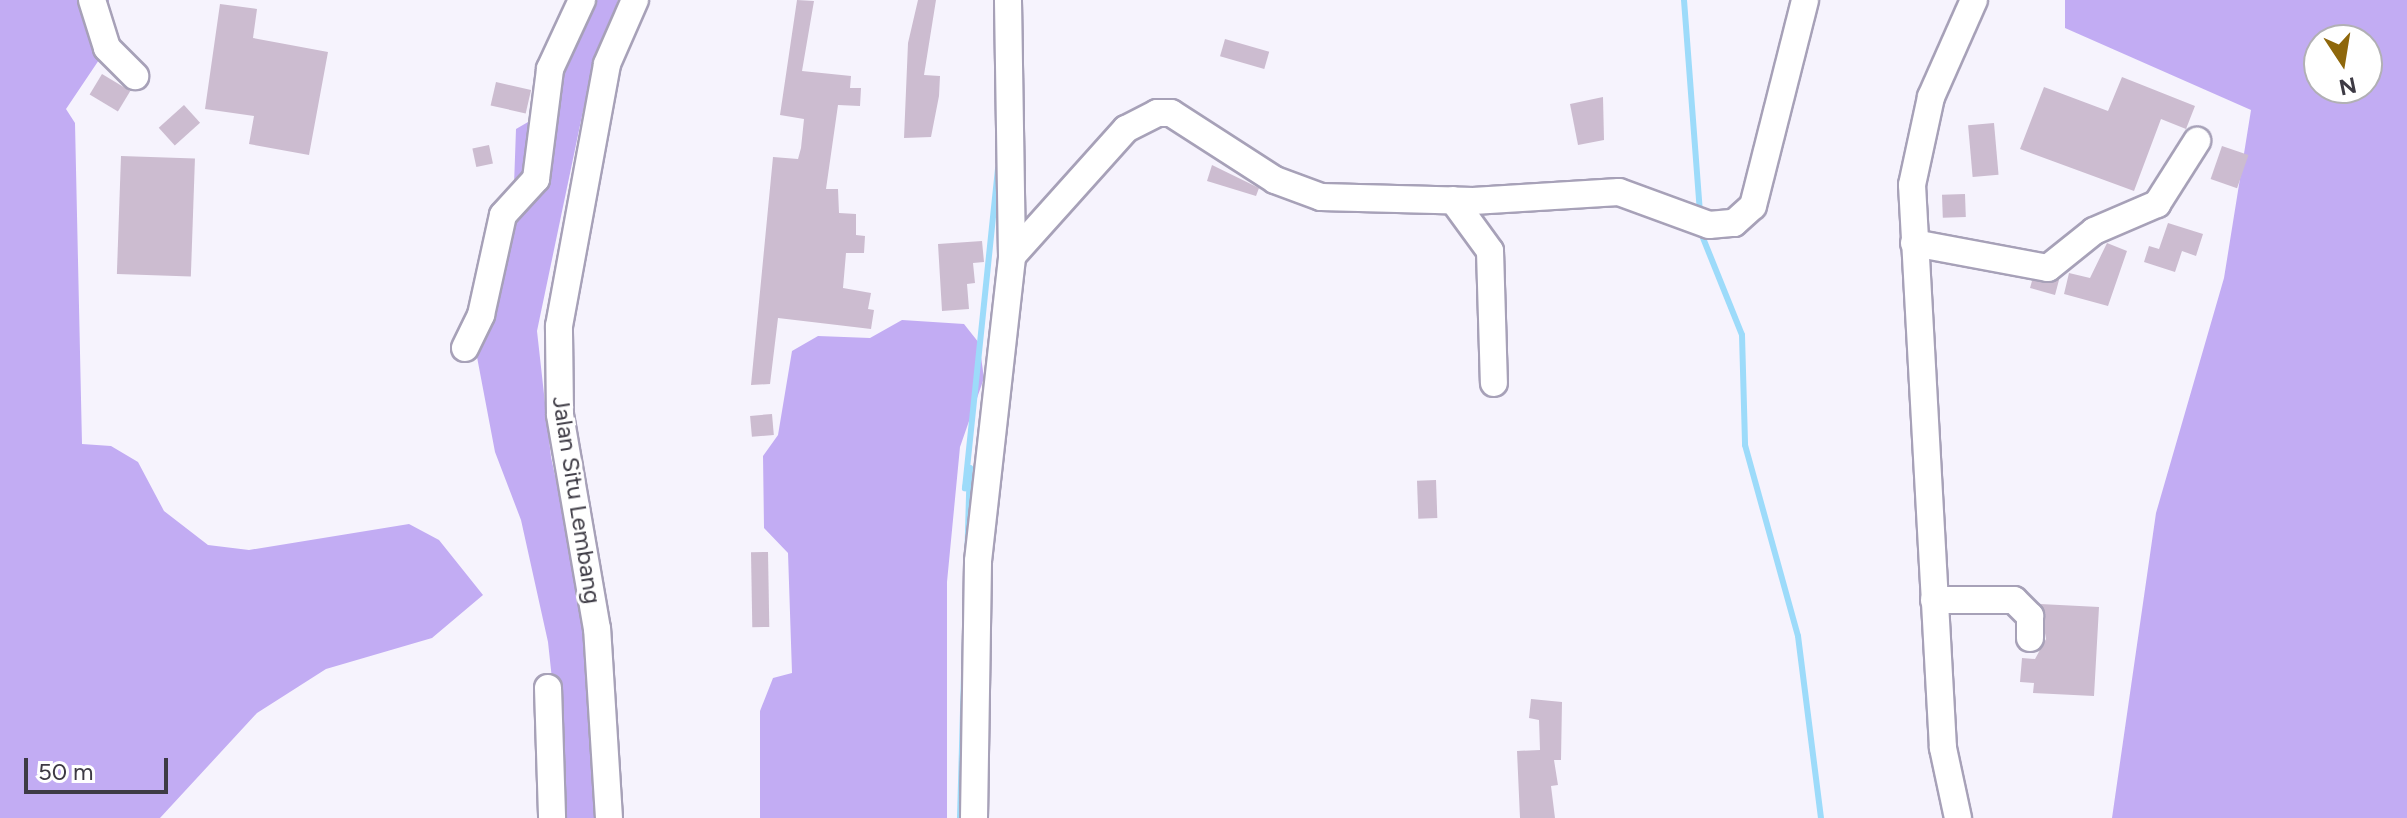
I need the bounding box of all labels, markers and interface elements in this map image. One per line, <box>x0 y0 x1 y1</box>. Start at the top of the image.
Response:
north arrow <box>2303 24 2383 104</box>
text: N <box>2337 71 2359 101</box>
street label: Jalan Situ Lembang <box>546 394 608 606</box>
scale bar <box>28 742 172 792</box>
text: 50 m <box>38 757 94 786</box>

